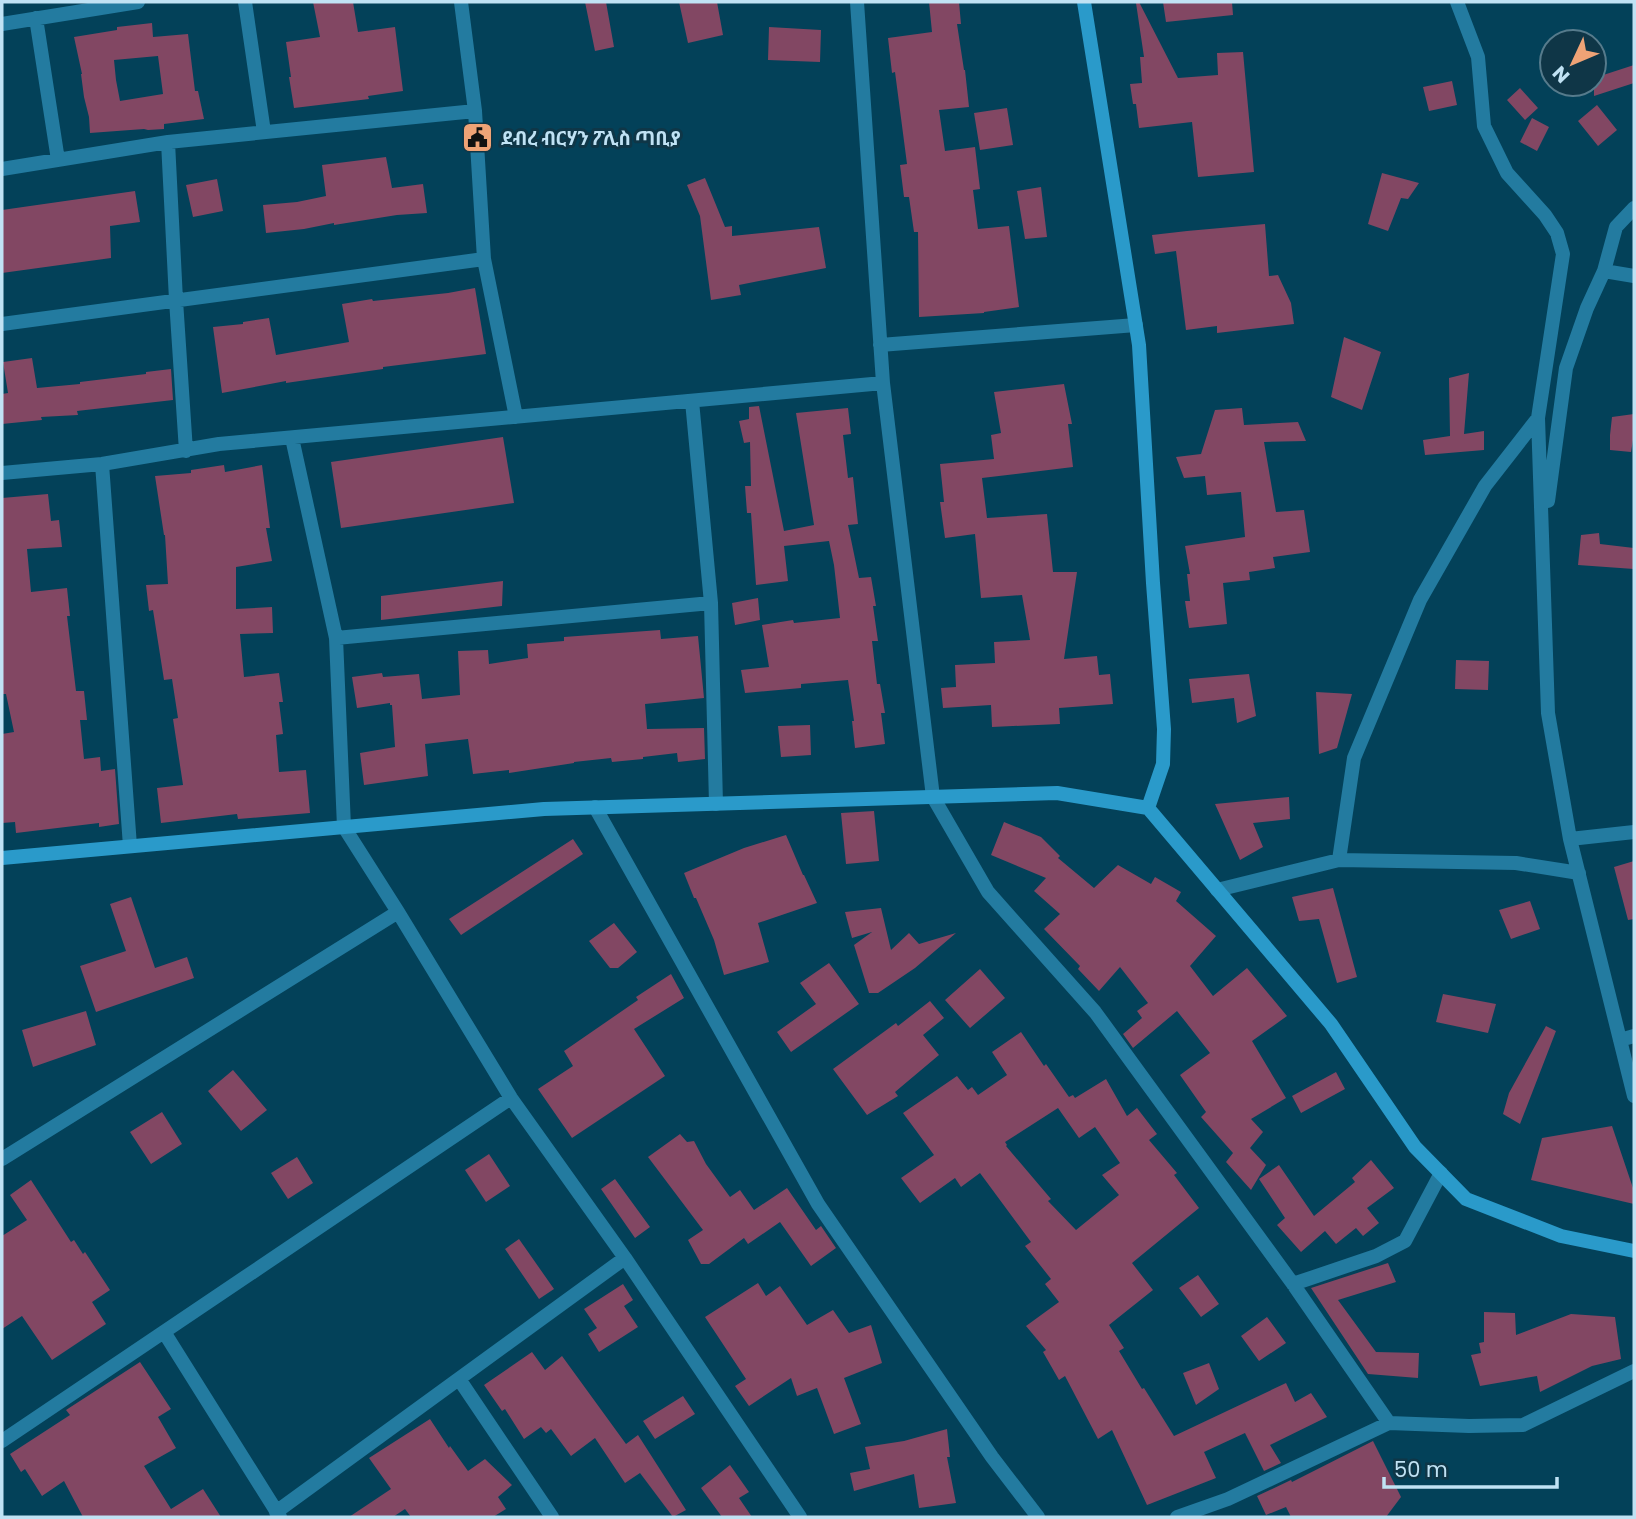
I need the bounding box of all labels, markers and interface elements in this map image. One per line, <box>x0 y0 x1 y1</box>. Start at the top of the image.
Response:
north arrow <box>1538 28 1608 98</box>
text: N <box>1546 60 1576 89</box>
public building icon: ደብረ ብርሃን ፖሊስ ጣቢያ <box>461 121 495 155</box>
place label: ደብረ ብርሃን ፖሊስ ጣቢያ <box>501 125 681 152</box>
scale bar <box>1384 1446 1557 1490</box>
text: 50 m <box>1394 1455 1448 1484</box>

